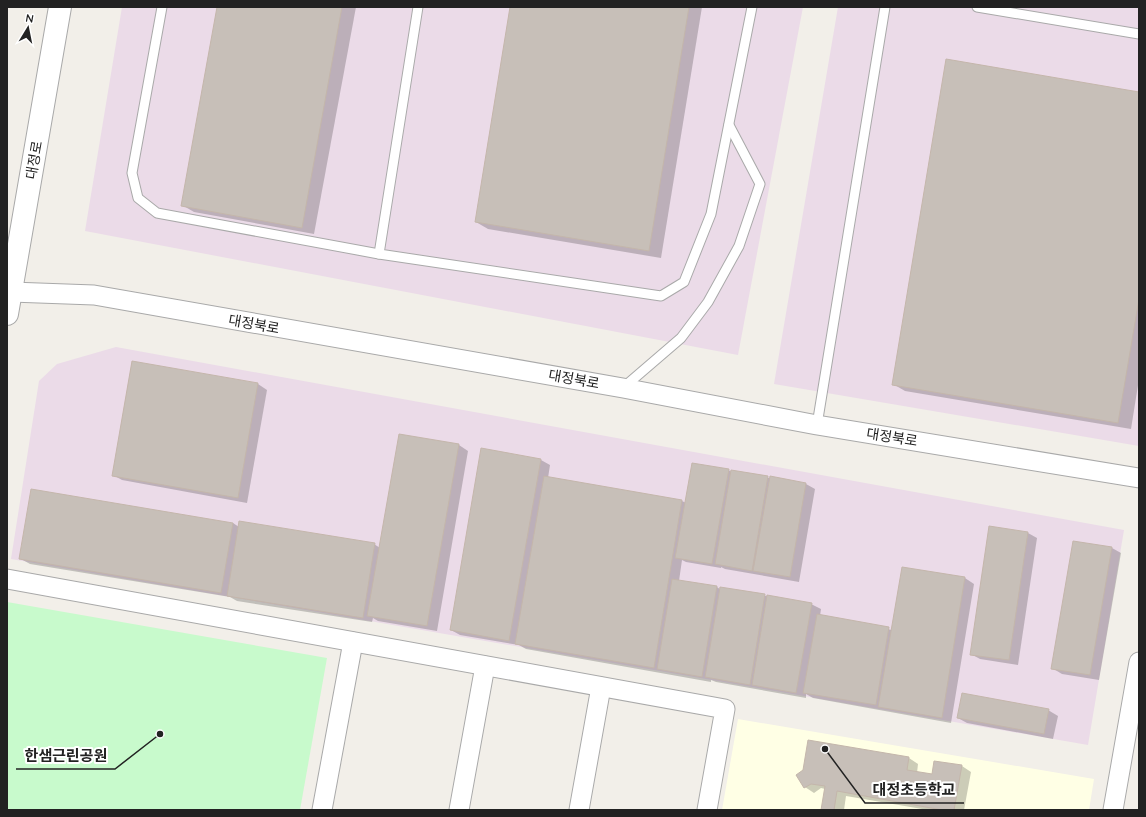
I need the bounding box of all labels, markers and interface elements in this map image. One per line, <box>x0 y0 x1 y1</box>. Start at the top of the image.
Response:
north arrow <box>8 8 48 48</box>
text: N <box>25 11 35 26</box>
street label: 대정로 <box>22 139 46 181</box>
street label: 대정북로 <box>227 311 281 337</box>
street label: 대정북로 <box>547 366 601 392</box>
street label: 대정북로 <box>865 424 919 450</box>
callout: 한샘근린공원 <box>16 742 115 769</box>
text: 한샘근린공원 <box>25 746 107 765</box>
callout: 대정초등학교 <box>865 776 964 803</box>
text: 대정초등학교 <box>873 780 956 799</box>

